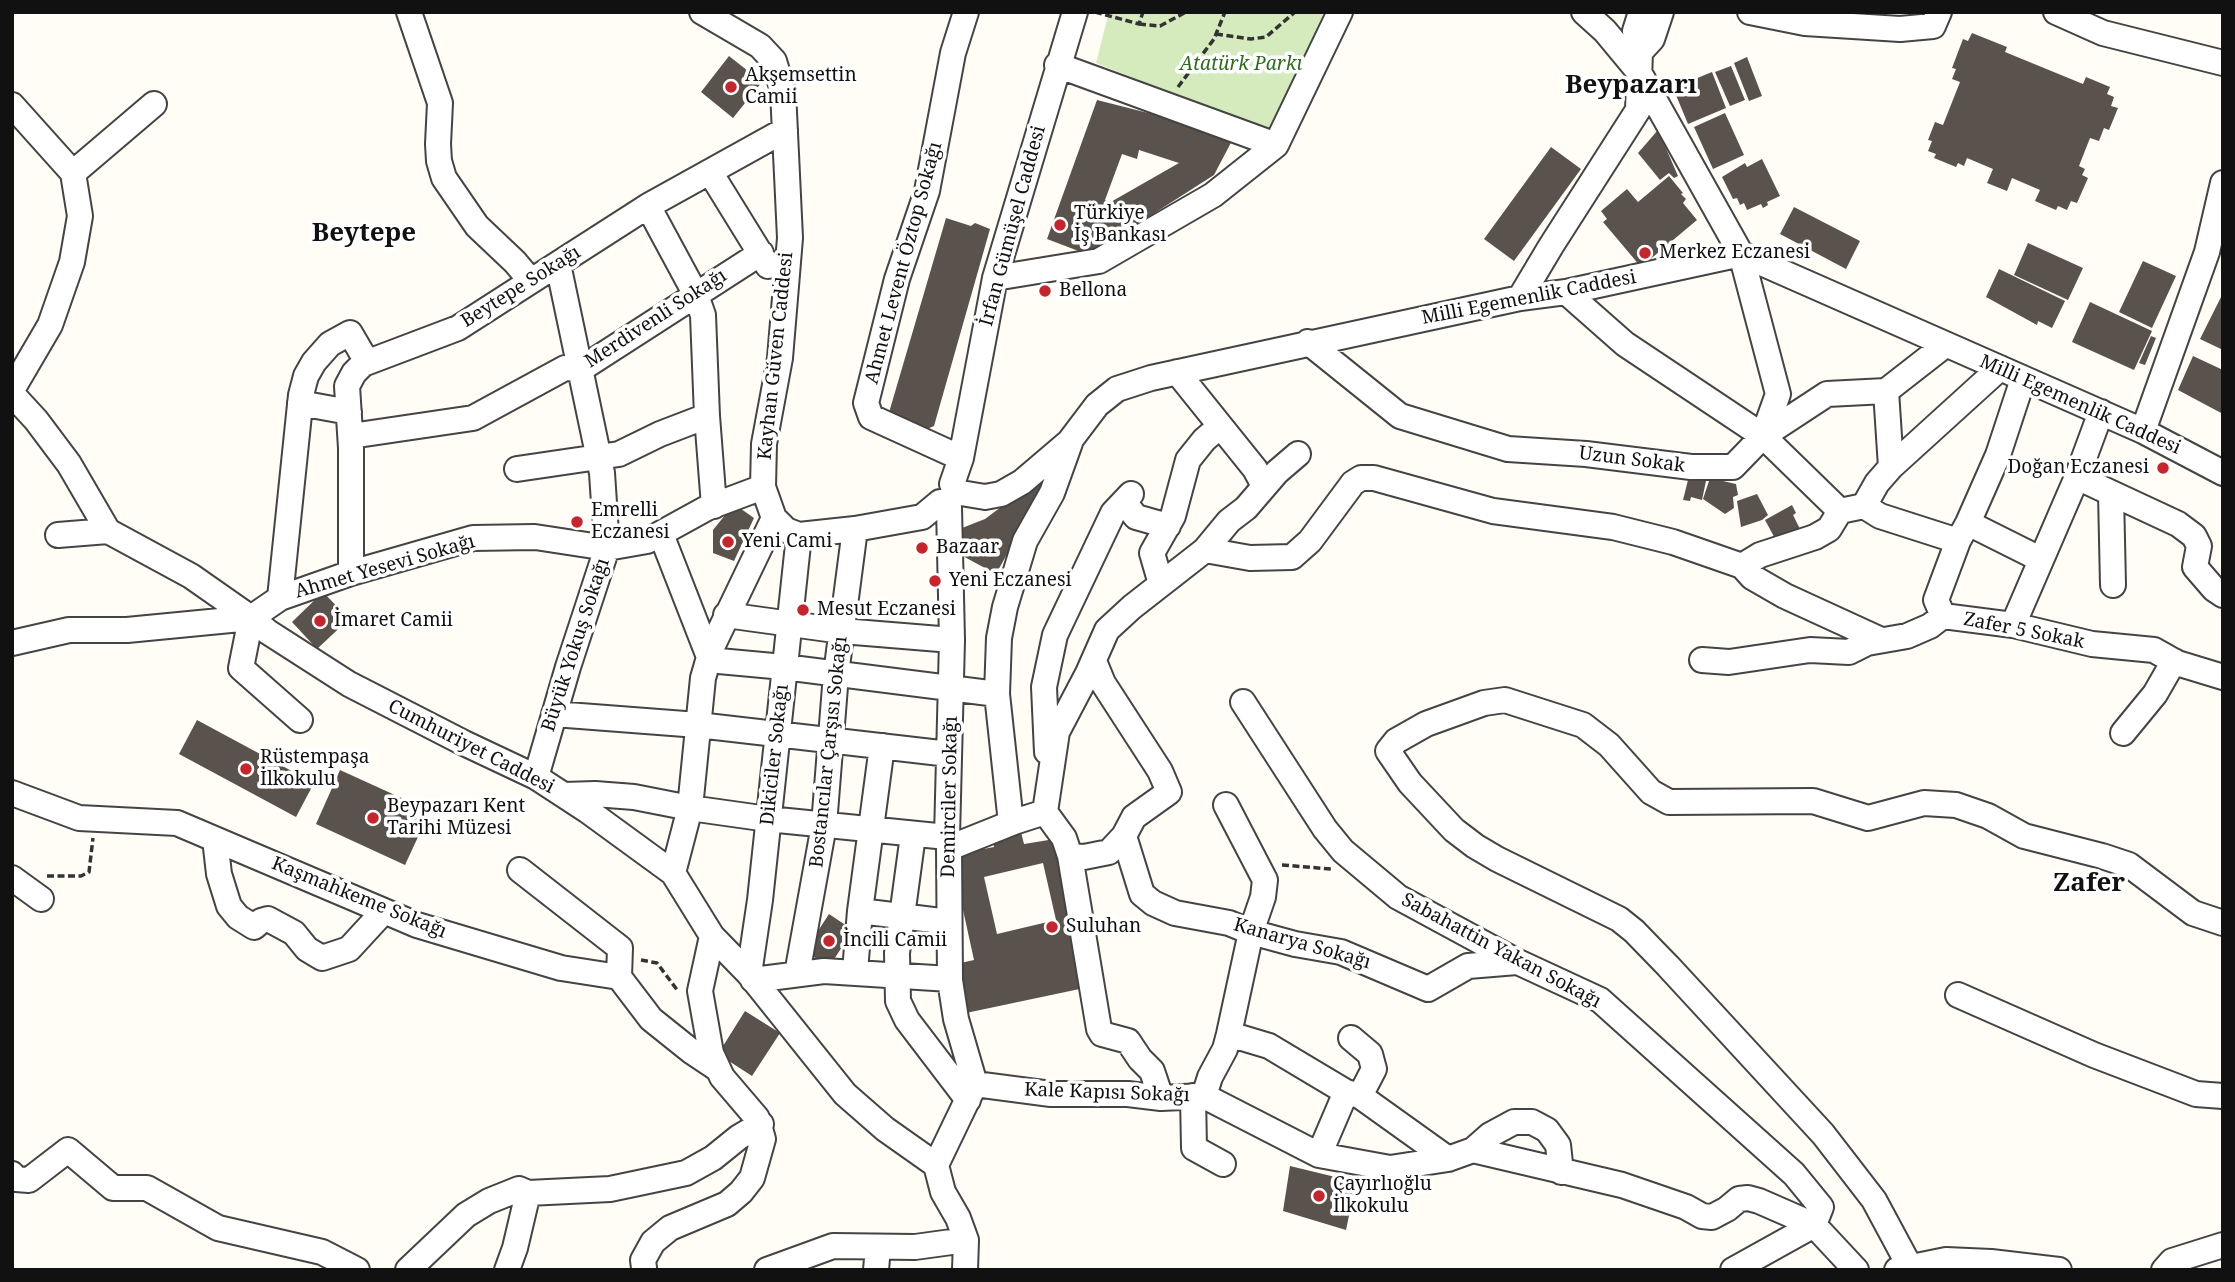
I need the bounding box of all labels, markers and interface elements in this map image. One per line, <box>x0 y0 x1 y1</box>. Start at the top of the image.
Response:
park label: Atatürk Parkı <box>1180 54 1302 76</box>
place label: Akşemsettin Camii <box>745 65 857 109</box>
district label: Beypazarı <box>1565 70 1697 102</box>
marker: Akşemsettin Camii <box>723 79 739 95</box>
street label: İrfan Gümüşel Caddesi <box>975 123 1051 329</box>
street label: Ahmet Levent Öztop Sokağı <box>861 139 947 387</box>
place label: Türkiye İş Bankası <box>1074 203 1166 247</box>
marker: Türkiye İş Bankası <box>1052 217 1068 233</box>
district label: Beytepe <box>312 218 416 250</box>
street label: Beytepe Sokağı <box>457 241 585 333</box>
place label: Merkez Eczanesi <box>1659 242 1810 264</box>
marker: Merkez Eczanesi <box>1637 245 1653 261</box>
street label: Kayhan Güven Caddesi <box>754 251 798 461</box>
street label: Merdivenli Sokağı <box>581 265 731 373</box>
street label: Milli Egemenlik Caddesi <box>1420 266 1638 330</box>
place label: Bellona <box>1059 280 1127 302</box>
marker: Bellona <box>1037 283 1053 299</box>
street label: Milli Egemenlik Caddesi <box>1976 350 2184 460</box>
street label: Uzun Sokak <box>1578 442 1686 478</box>
place label: Doğan Eczanesi <box>2007 457 2149 479</box>
marker: Doğan Eczanesi <box>2155 460 2171 476</box>
place label: Emrelli Eczanesi <box>591 500 670 544</box>
marker: Emrelli Eczanesi <box>569 514 585 530</box>
street label: Ahmet Yesevi Sokağı <box>292 530 478 604</box>
place label: Yeni Cami <box>742 531 832 553</box>
marker: Yeni Cami <box>720 534 736 550</box>
place label: Bazaar <box>936 537 999 559</box>
marker: Bazaar <box>914 540 930 556</box>
street label: Büyük Yokuş Sokağı <box>537 555 615 735</box>
place label: Yeni Eczanesi <box>949 570 1072 592</box>
marker: Yeni Eczanesi <box>927 573 943 589</box>
place label: Mesut Eczanesi <box>817 599 956 621</box>
marker: Mesut Eczanesi <box>795 602 811 618</box>
street label: Zafer 5 Sokak <box>1962 608 2086 654</box>
place label: İmaret Camii <box>334 610 453 632</box>
marker: İmaret Camii <box>312 613 328 629</box>
street label: Bostancılar Çarşısı Sokağı <box>806 635 852 869</box>
street label: Dikiciler Sokağı <box>756 683 794 827</box>
street label: Cumhuriyet Caddesi <box>384 695 558 799</box>
street label: Demirciler Sokağı <box>937 716 963 878</box>
place label: Rüstempaşa İlkokulu <box>260 747 370 791</box>
marker: Rüstempaşa İlkokulu <box>238 761 254 777</box>
place label: Beypazarı Kent Tarihi Müzesi <box>387 796 525 840</box>
marker: Beypazarı Kent Tarihi Müzesi <box>365 810 381 826</box>
street label: Kaşmahkeme Sokağı <box>268 852 450 944</box>
district label: Zafer <box>2053 868 2125 900</box>
street label: Sabahattin Yakan Sokağı <box>1397 889 1605 1013</box>
street label: Kanarya Sokağı <box>1231 914 1373 974</box>
place label: Suluhan <box>1066 916 1141 938</box>
marker: Suluhan <box>1044 919 1060 935</box>
place label: İncili Camii <box>843 930 947 952</box>
marker: İncili Camii <box>821 933 837 949</box>
street label: Kale Kapısı Sokağı <box>1024 1079 1190 1107</box>
place label: Çayırlıoğlu İlkokulu <box>1333 1174 1432 1218</box>
marker: Çayırlıoğlu İlkokulu <box>1311 1188 1327 1204</box>

